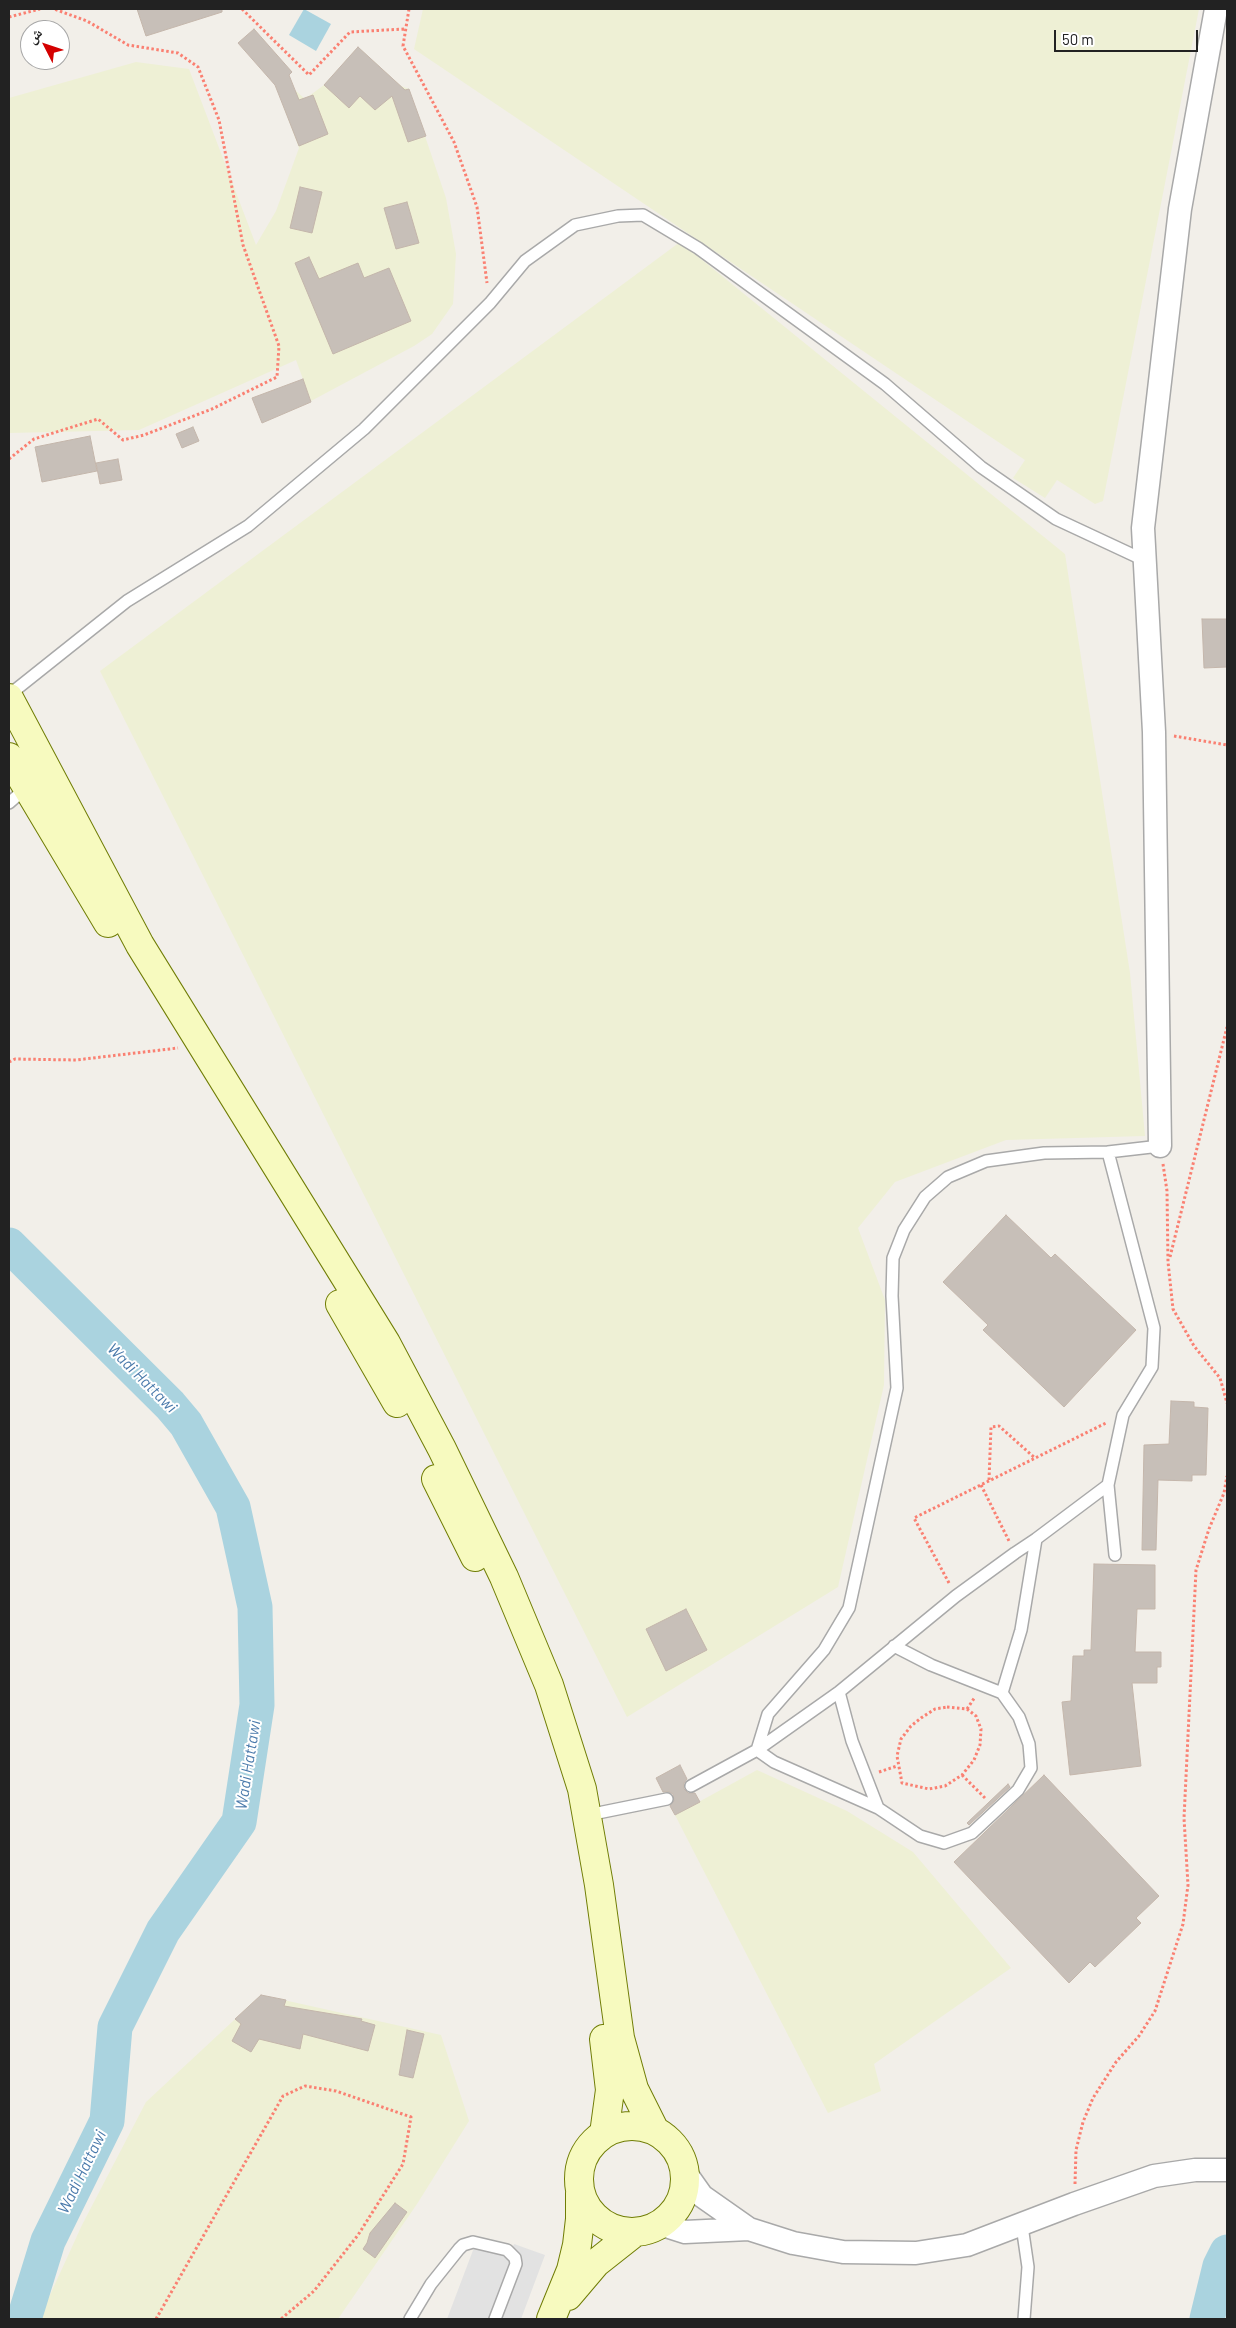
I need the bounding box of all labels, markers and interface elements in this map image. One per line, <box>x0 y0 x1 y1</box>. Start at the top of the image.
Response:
north arrow <box>20 20 70 70</box>
scale bar <box>1056 20 1200 52</box>
text: ش <box>23 24 45 47</box>
text: 50 m <box>1062 30 1094 48</box>
water label: Wadi Hattawi <box>103 1339 181 1417</box>
water label: Wadi Hattawi <box>231 1719 265 1811</box>
water label: Wadi Hattawi <box>54 2127 110 2217</box>

